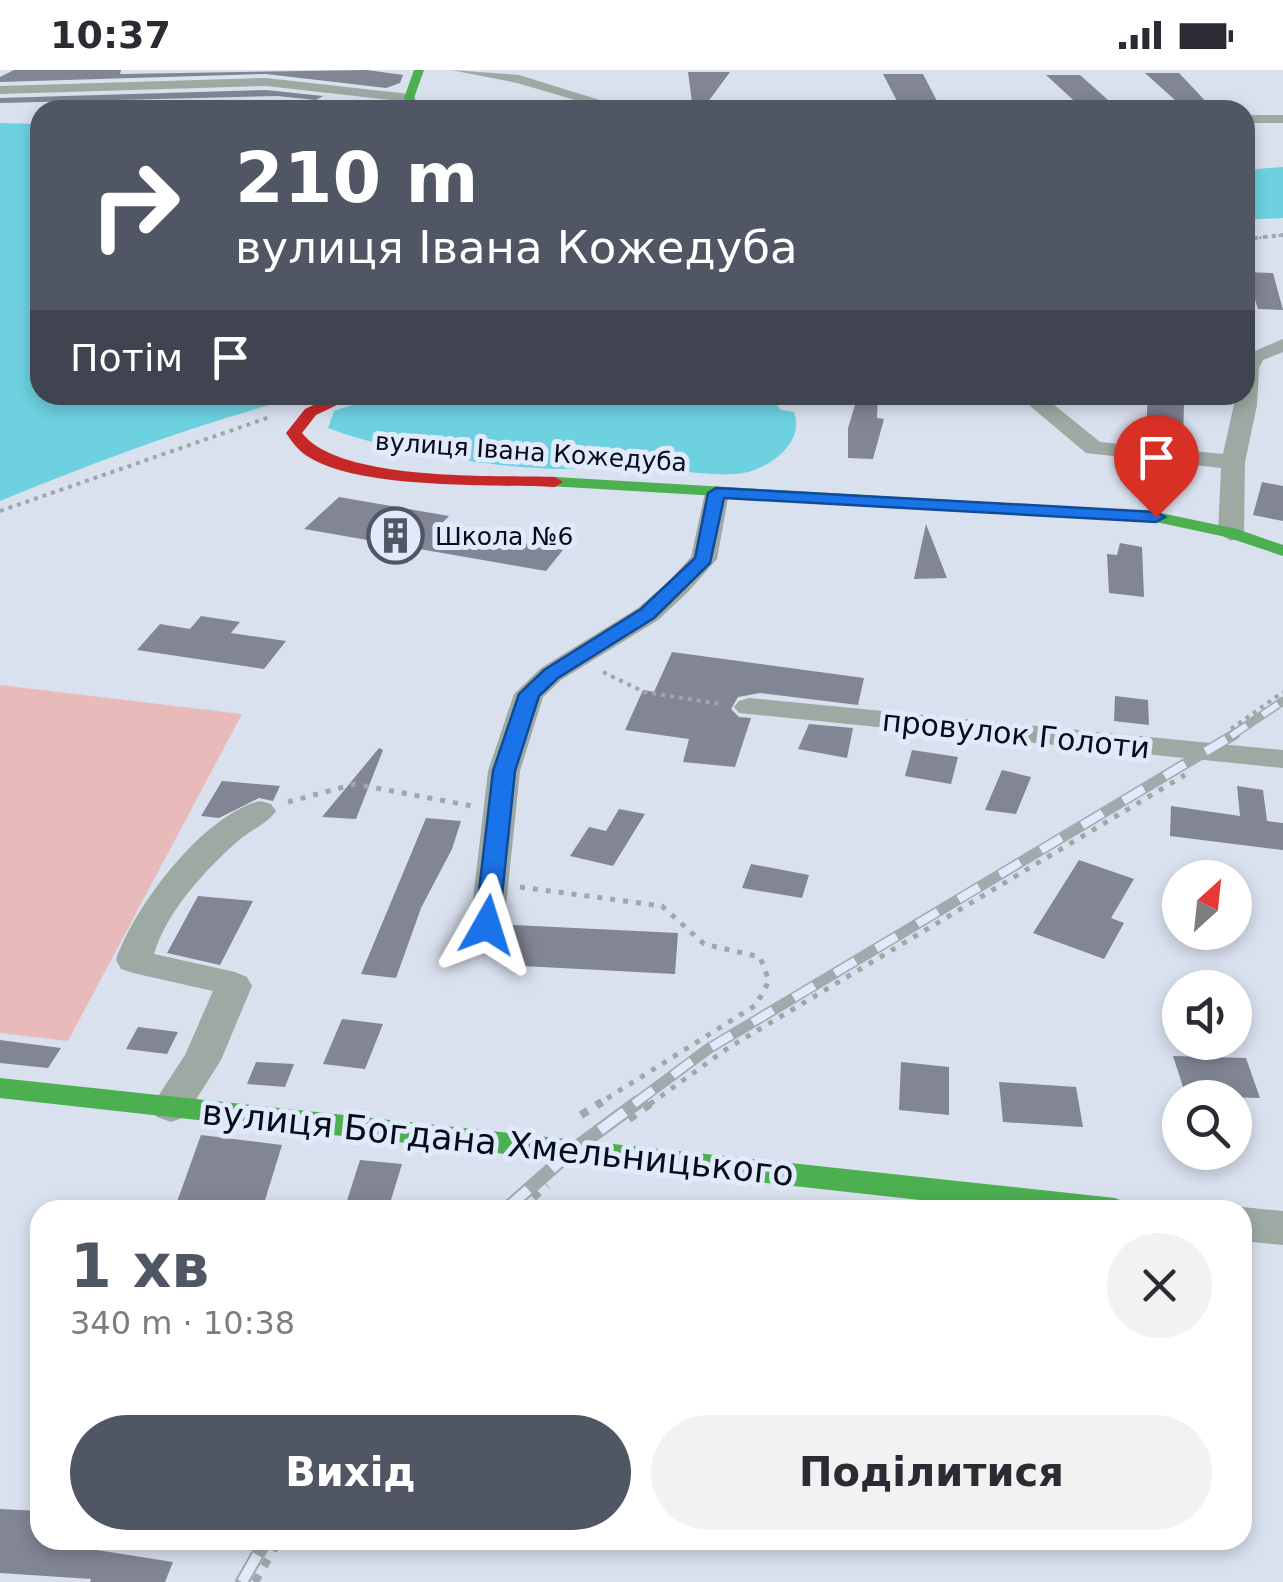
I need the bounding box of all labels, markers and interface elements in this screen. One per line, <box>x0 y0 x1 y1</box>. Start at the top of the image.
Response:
text: 10:37 <box>50 13 171 57</box>
text: 210 m <box>235 137 478 219</box>
icon: right <box>70 140 200 270</box>
text: вулиця Івана Кожедуба <box>235 221 798 274</box>
icon: arrive <box>203 330 258 385</box>
text: Потім <box>70 336 183 380</box>
pin <box>1114 415 1199 518</box>
street label: вулиця Івана Кожедуба <box>374 427 688 477</box>
icon: arrive <box>1129 430 1184 485</box>
building icon: Школа №6 <box>366 506 426 566</box>
place label: Школа №6 <box>435 522 573 551</box>
street label: провулок Голоти <box>881 703 1151 765</box>
north arrow <box>1162 860 1252 950</box>
map controls <box>1162 860 1252 1170</box>
position arrow <box>435 873 539 977</box>
button: sound <box>1162 970 1252 1060</box>
button: search <box>1162 1080 1252 1170</box>
street label: вулиця Богдана Хмельницького <box>200 1092 796 1194</box>
text: 1 хв <box>70 1231 209 1301</box>
button: close <box>1107 1233 1212 1338</box>
text: 340 m · 10:38 <box>70 1304 295 1342</box>
button: Вихід <box>70 1415 631 1530</box>
button: Поділитися <box>651 1415 1212 1530</box>

